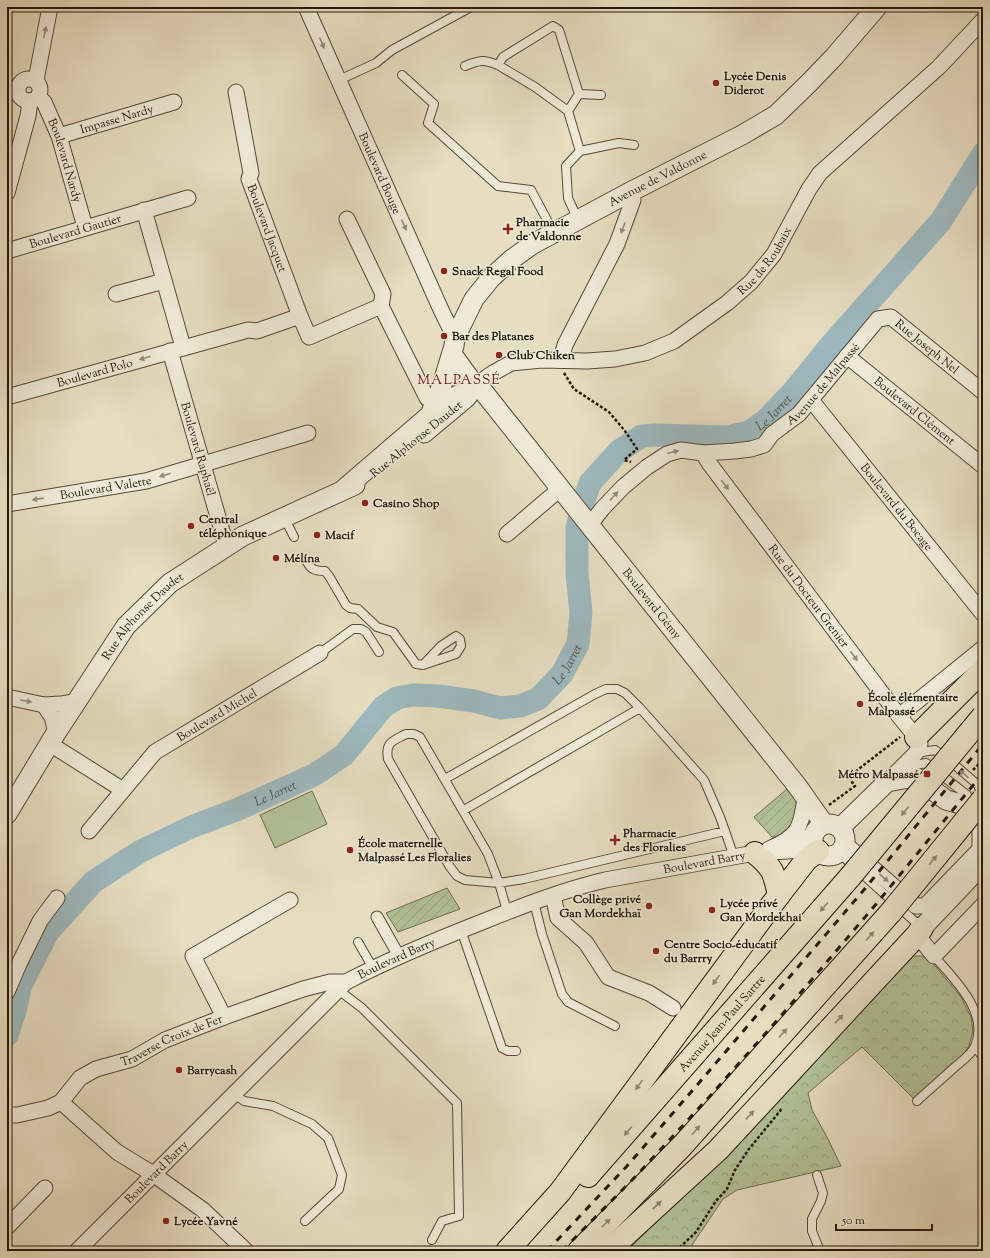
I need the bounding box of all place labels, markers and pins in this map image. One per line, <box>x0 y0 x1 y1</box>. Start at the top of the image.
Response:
place label: Lycée Denis Diderot <box>723 68 786 100</box>
marker: Lycée Denis Diderot <box>711 78 721 88</box>
place label: Pharmacie de Valdonne <box>515 214 582 246</box>
marker: Pharmacie de Valdonne <box>503 224 513 234</box>
place label: Snack Regal Food <box>452 263 544 281</box>
marker: Snack Regal Food <box>439 266 449 276</box>
place label: Bar des Platanes <box>451 328 534 346</box>
marker: Bar des Platanes <box>439 331 449 341</box>
place label: Club Chiken <box>507 347 576 365</box>
marker: Club Chiken <box>494 350 504 360</box>
place label: Casino Shop <box>373 495 440 513</box>
marker: Casino Shop <box>360 498 370 508</box>
place label: Central téléphonique <box>199 511 267 543</box>
marker: Central téléphonique <box>186 521 196 531</box>
place label: Macif <box>324 527 355 545</box>
marker: Macif <box>312 530 322 540</box>
place label: Mélína <box>283 550 320 568</box>
marker: Mélína <box>271 553 281 563</box>
place label: École élémentaire Malpassé <box>867 689 959 721</box>
marker: École élémentaire Malpassé <box>855 699 865 709</box>
place label: Métro Malpassé <box>837 766 919 784</box>
marker: Métro Malpassé <box>922 769 932 779</box>
place label: Pharmacie des Floralies <box>622 825 686 857</box>
place label: École maternelle Malpassé Les Floralies <box>357 835 471 867</box>
marker: Pharmacie des Floralies <box>610 835 620 845</box>
marker: École maternelle Malpassé Les Floralies <box>345 845 355 855</box>
place label: Collège privé Gan Mordekhaï <box>559 891 642 923</box>
place label: Lycée privé Gan Mordekhai <box>719 895 802 927</box>
marker: Collège privé Gan Mordekhaï <box>644 901 654 911</box>
marker: Lycée privé Gan Mordekhai <box>707 905 717 915</box>
place label: Centre Socio-éducatif du Barrry <box>664 936 778 968</box>
marker: Centre Socio-éducatif du Barrry <box>651 946 661 956</box>
place label: Barrycash <box>186 1062 238 1080</box>
marker: Barrycash <box>174 1065 184 1075</box>
place label: Lycée Yavné <box>173 1213 238 1231</box>
marker: Lycée Yavné <box>161 1216 171 1226</box>

